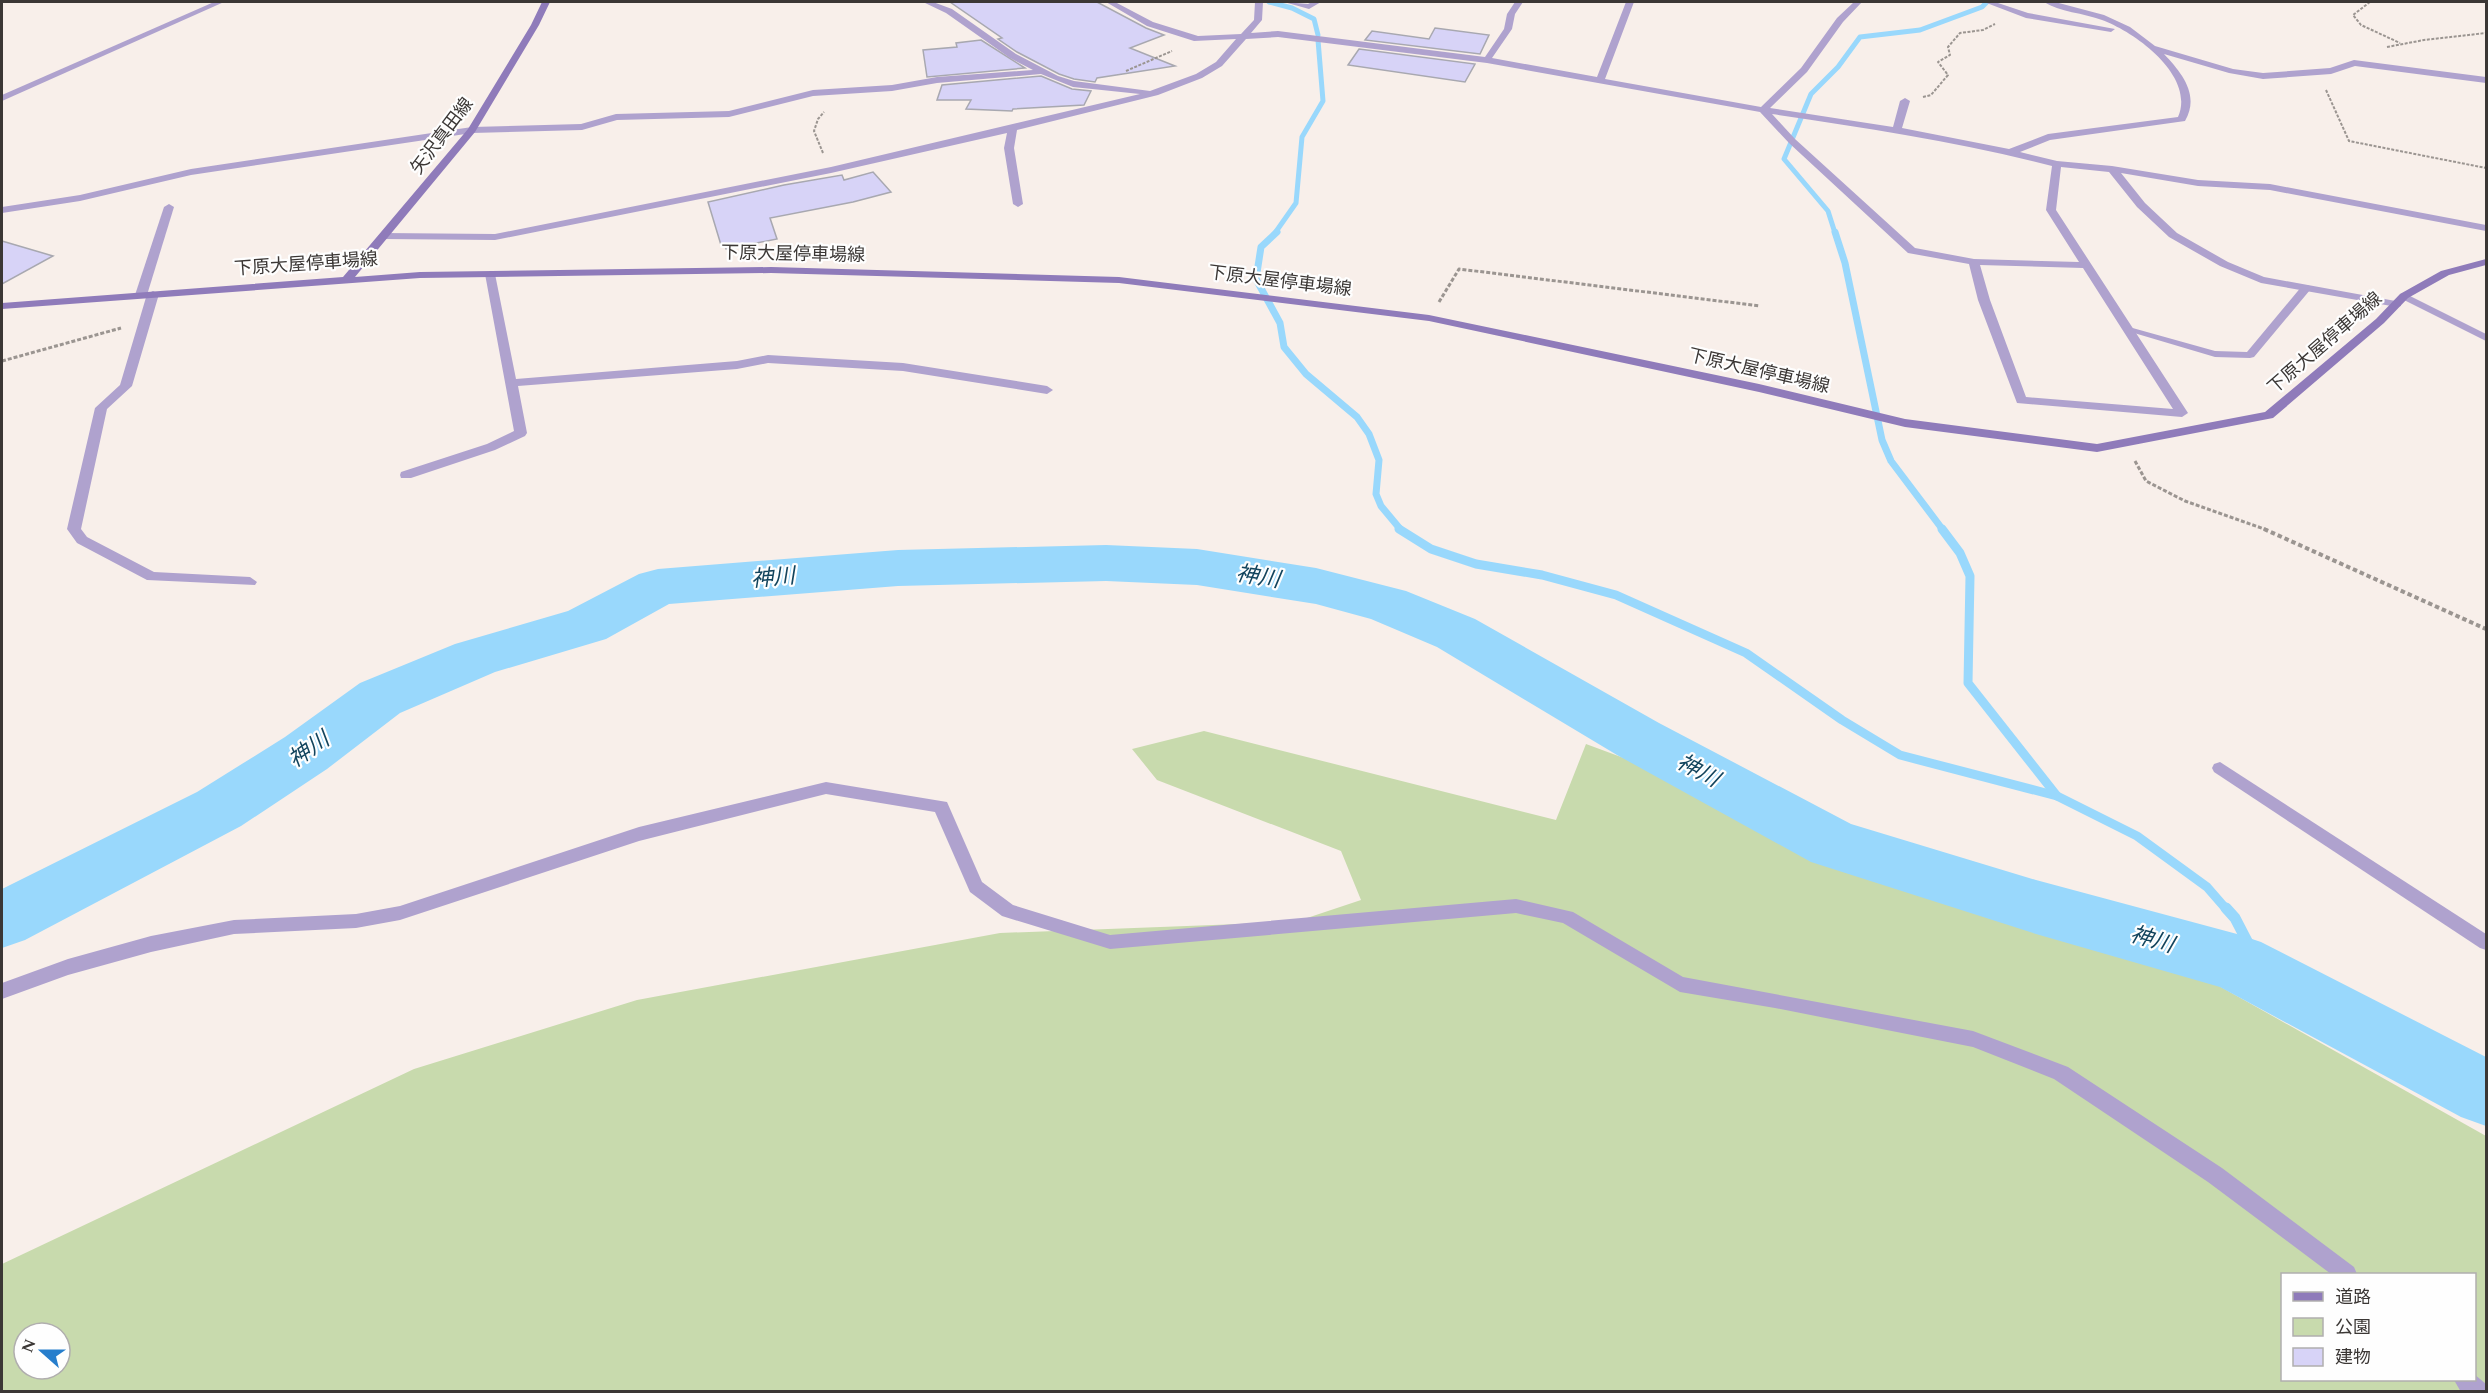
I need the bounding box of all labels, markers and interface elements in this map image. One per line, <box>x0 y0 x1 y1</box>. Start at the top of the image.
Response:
street label: 矢沢真田線 <box>404 92 480 180</box>
street label: 下原大屋停車場線 <box>721 239 865 269</box>
street label: 下原大屋停車場線 <box>233 246 379 282</box>
street label: 下原大屋停車場線 <box>1207 259 1353 303</box>
street label: 下原大屋停車場線 <box>2262 286 2388 400</box>
street label: 下原大屋停車場線 <box>1686 342 1832 400</box>
water label: 神川 <box>1234 557 1284 597</box>
water label: 神川 <box>750 559 798 596</box>
water label: 神川 <box>282 723 338 776</box>
water label: 神川 <box>1671 746 1727 797</box>
water label: 神川 <box>2126 918 2180 962</box>
legend <box>2281 1273 2476 1381</box>
text: 道路 <box>2335 1284 2371 1311</box>
text: 公園 <box>2335 1314 2371 1341</box>
north arrow <box>12 1321 72 1381</box>
text: N <box>15 1336 42 1356</box>
text: 建物 <box>2335 1344 2371 1371</box>

